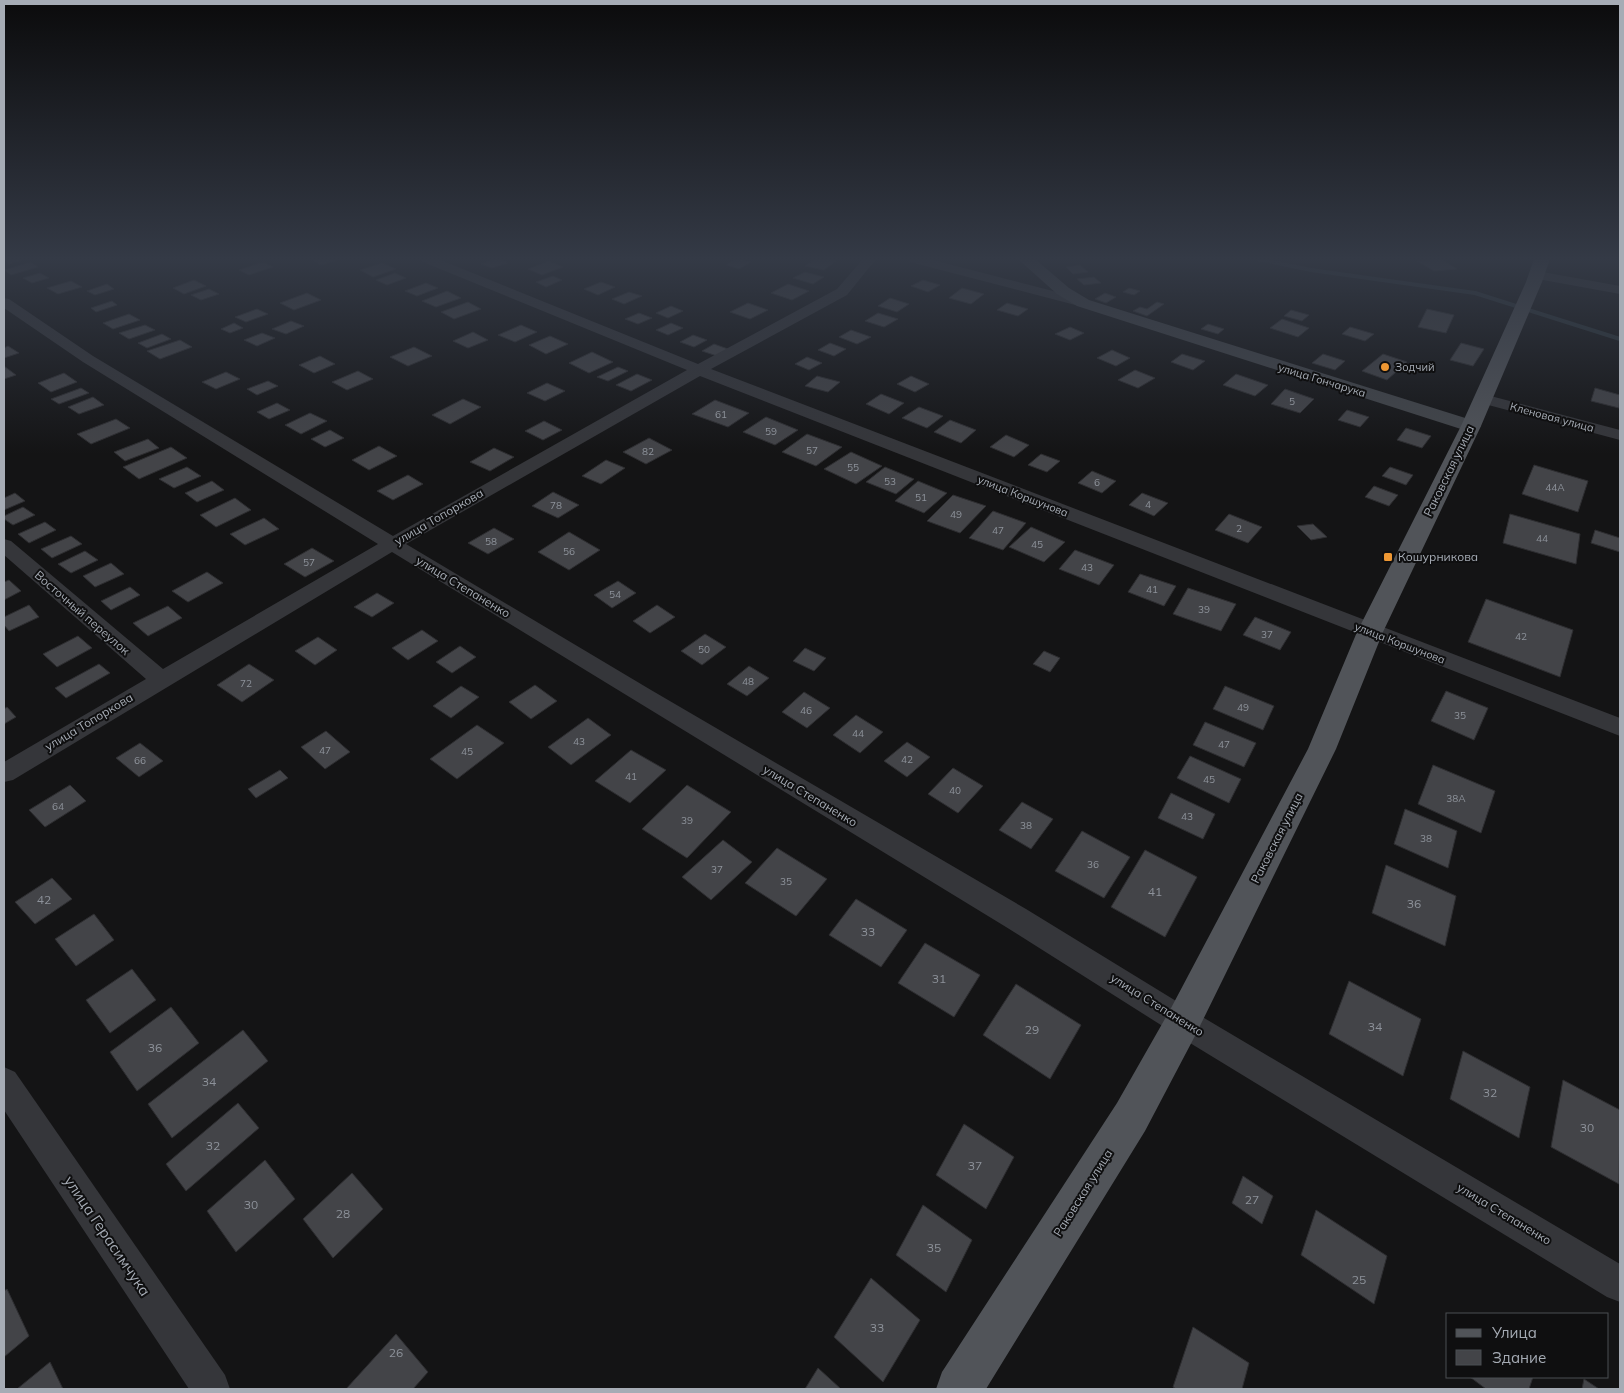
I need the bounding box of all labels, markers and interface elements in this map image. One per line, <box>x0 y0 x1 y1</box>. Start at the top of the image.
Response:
street label: улица Гончарука <box>1277 360 1367 400</box>
place label: Зодчий <box>1395 360 1435 374</box>
marker: Зодчий <box>1379 361 1391 373</box>
house number: 5 <box>1289 395 1295 408</box>
street label: Кленовая улица <box>1508 399 1596 435</box>
house number: 61 <box>715 408 727 421</box>
street label: Раковская улица <box>1420 423 1477 519</box>
house number: 59 <box>765 425 777 438</box>
house number: 57 <box>806 444 818 457</box>
house number: 82 <box>642 445 654 458</box>
house number: 55 <box>847 461 859 474</box>
street label: улица Коршунова <box>976 472 1070 520</box>
house number: 53 <box>884 475 896 488</box>
house number: 6 <box>1094 476 1100 489</box>
house number: 44А <box>1545 481 1565 494</box>
street label: улица Топоркова <box>392 485 486 548</box>
house number: 51 <box>915 491 927 504</box>
house number: 4 <box>1145 498 1151 511</box>
house number: 78 <box>550 499 562 512</box>
house number: 49 <box>950 508 962 521</box>
house number: 2 <box>1236 522 1242 535</box>
house number: 47 <box>992 524 1004 537</box>
house number: 44 <box>1536 532 1548 545</box>
house number: 58 <box>485 535 497 548</box>
house number: 45 <box>1031 538 1043 551</box>
house number: 56 <box>563 545 575 558</box>
place label: Кошурникова <box>1398 549 1478 564</box>
marker: Кошурникова <box>1382 551 1394 563</box>
street label: улица Степаненко <box>413 553 513 621</box>
house number: 57 <box>303 556 315 569</box>
house number: 43 <box>1081 561 1093 574</box>
street label: Восточный переулок <box>32 567 133 658</box>
house number: 41 <box>1146 583 1158 596</box>
house number: 54 <box>609 588 621 601</box>
house number: 39 <box>1198 603 1210 616</box>
street label: улица Коршунова <box>1353 619 1447 667</box>
house number: 37 <box>1261 628 1273 641</box>
house number: 42 <box>1515 630 1527 643</box>
house number: 50 <box>698 643 710 656</box>
house number: 48 <box>742 675 754 688</box>
house number: 72 <box>240 677 252 690</box>
street label: улица Топоркова <box>42 689 136 754</box>
house number: 49 <box>1237 701 1249 714</box>
house number: 46 <box>800 704 812 717</box>
house number: 35 <box>1454 709 1466 722</box>
house number: 44 <box>852 727 864 740</box>
house number: 43 <box>573 735 585 748</box>
house number: 47 <box>1218 738 1230 751</box>
house number: 47 <box>319 744 331 757</box>
house number: 45 <box>461 745 473 758</box>
house number: 42 <box>901 753 913 766</box>
house number: 66 <box>134 754 146 767</box>
street label: улица Степаненко <box>760 762 860 830</box>
house number: 41 <box>625 770 637 783</box>
house number: 45 <box>1203 773 1215 786</box>
house number: 40 <box>949 784 961 797</box>
street label: Раковская улица <box>1247 790 1306 886</box>
house number: 38А <box>1446 792 1466 805</box>
house number: 64 <box>52 800 64 813</box>
house number: 43 <box>1181 810 1193 823</box>
house number: 39 <box>681 814 693 827</box>
house number: 38 <box>1020 819 1032 832</box>
house number: 38 <box>1420 832 1432 845</box>
house number: 36 <box>1087 858 1099 871</box>
house number: 37 <box>711 863 723 876</box>
house number: 35 <box>780 875 792 888</box>
house number: 41 <box>1148 884 1162 899</box>
house number: 42 <box>37 892 51 907</box>
house number: 36 <box>1407 896 1421 911</box>
house number: 33 <box>861 924 875 939</box>
street label: улица Степаненко <box>1108 970 1207 1039</box>
house number: 31 <box>932 971 946 986</box>
house number: 34 <box>1368 1019 1382 1034</box>
house number: 29 <box>1025 1022 1039 1037</box>
house number: 36 <box>148 1040 162 1055</box>
house number: 34 <box>202 1074 216 1089</box>
house number: 32 <box>1483 1085 1497 1100</box>
house number: 30 <box>1580 1120 1594 1135</box>
house number: 32 <box>206 1138 220 1153</box>
street label: Раковская улица <box>1050 1147 1115 1239</box>
house number: 37 <box>968 1158 982 1173</box>
street label: улица Герасимчука <box>60 1172 155 1300</box>
street label: улица Степаненко <box>1454 1180 1554 1248</box>
house number: 27 <box>1245 1192 1259 1207</box>
house number: 30 <box>244 1197 258 1212</box>
house number: 28 <box>336 1206 350 1221</box>
house number: 35 <box>927 1240 941 1255</box>
house number: 25 <box>1352 1272 1366 1287</box>
legend <box>1446 1313 1609 1378</box>
house number: 33 <box>870 1320 884 1335</box>
text: Улица <box>1491 1323 1537 1342</box>
house number: 26 <box>389 1345 403 1360</box>
text: Здание <box>1492 1348 1546 1367</box>

